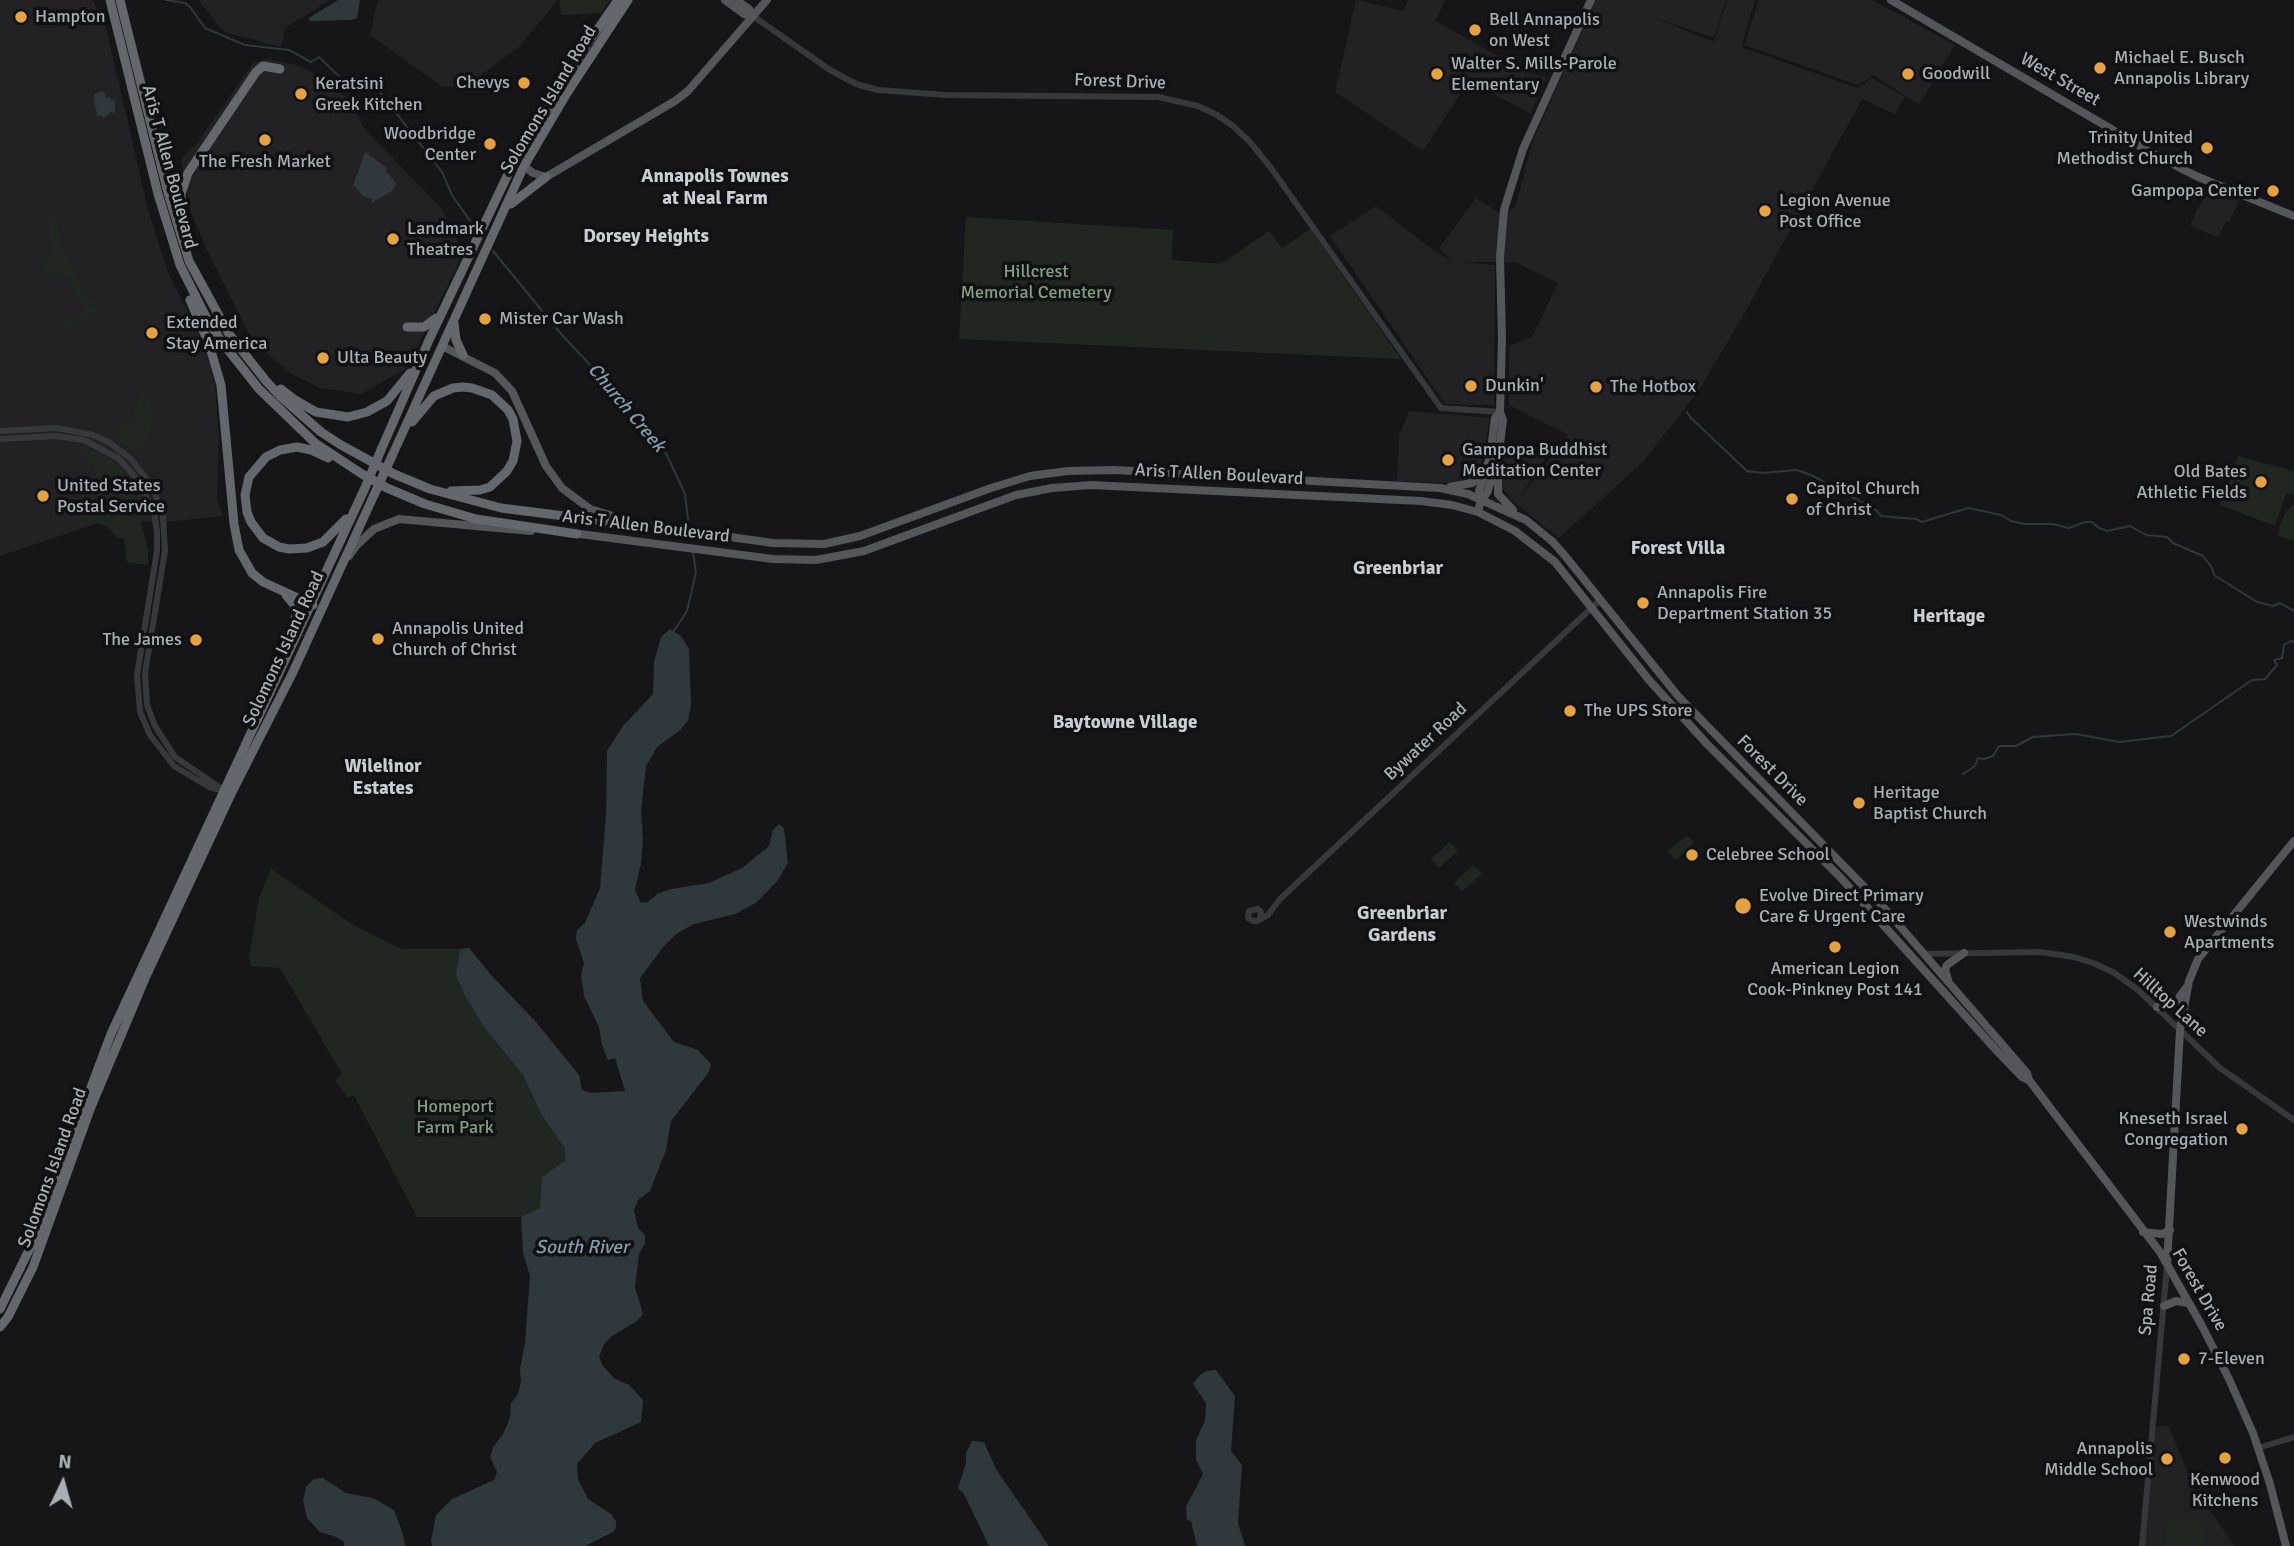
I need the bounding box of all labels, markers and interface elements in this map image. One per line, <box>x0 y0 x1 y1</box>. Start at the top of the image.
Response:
place label: Hampton <box>35 6 105 28</box>
marker: Hampton <box>13 9 29 25</box>
place label: Bell Annapolis on West <box>1489 9 1600 52</box>
street label: Solomons Island Road <box>496 22 602 178</box>
marker: Bell Annapolis on West <box>1467 22 1483 38</box>
place label: Michael E. Busch Annapolis Library <box>2114 47 2249 90</box>
street label: West Street <box>2016 48 2104 112</box>
place label: Walter S. Mills-Parole Elementary <box>1451 53 1617 96</box>
marker: Michael E. Busch Annapolis Library <box>2092 60 2108 76</box>
place label: Goodwill <box>1922 63 1990 85</box>
marker: Walter S. Mills-Parole Elementary <box>1429 66 1445 82</box>
marker: Goodwill <box>1900 66 1916 82</box>
street label: Forest Drive <box>1074 70 1166 94</box>
place label: Chevys <box>456 72 510 94</box>
place label: Keratsini Greek Kitchen <box>315 73 423 116</box>
marker: Chevys <box>516 75 532 91</box>
street label: Aris T Allen Boulevard <box>137 83 201 251</box>
marker: Keratsini Greek Kitchen <box>293 86 309 102</box>
place label: Woodbridge Center <box>384 123 476 166</box>
place label: Trinity United Methodist Church <box>2056 127 2193 170</box>
marker: The Fresh Market <box>257 132 273 148</box>
marker: Woodbridge Center <box>482 136 498 152</box>
marker: Trinity United Methodist Church <box>2199 140 2215 156</box>
place label: The Fresh Market <box>199 151 331 173</box>
district label: Annapolis Townes at Neal Farm <box>641 166 789 210</box>
place label: Gampopa Center <box>2131 180 2259 202</box>
marker: Gampopa Center <box>2265 183 2281 199</box>
place label: Legion Avenue Post Office <box>1779 190 1891 232</box>
marker: Legion Avenue Post Office <box>1757 203 1773 219</box>
place label: Landmark Theatres <box>407 218 484 260</box>
district label: Dorsey Heights <box>583 226 709 248</box>
marker: Landmark Theatres <box>385 231 401 247</box>
park label: Hillcrest Memorial Cemetery <box>960 261 1112 304</box>
place label: Mister Car Wash <box>499 308 624 330</box>
marker: Mister Car Wash <box>477 311 493 327</box>
place label: Extended Stay America <box>166 312 267 354</box>
marker: Extended Stay America <box>144 325 160 341</box>
place label: Ulta Beauty <box>337 347 427 369</box>
marker: Ulta Beauty <box>315 350 331 366</box>
water label: Church Creek <box>582 359 670 457</box>
place label: Dunkin' <box>1485 375 1544 397</box>
place label: The Hotbox <box>1610 376 1696 398</box>
marker: Dunkin' <box>1463 378 1479 394</box>
marker: The Hotbox <box>1588 379 1604 395</box>
place label: Gampopa Buddhist Meditation Center <box>1462 439 1607 482</box>
marker: Gampopa Buddhist Meditation Center <box>1440 452 1456 468</box>
street label: Aris T Allen Boulevard <box>1134 460 1304 490</box>
place label: Old Bates Athletic Fields <box>2136 461 2247 504</box>
marker: Old Bates Athletic Fields <box>2253 474 2269 490</box>
place label: United States Postal Service <box>57 475 165 518</box>
place label: Capitol Church of Christ <box>1806 478 1920 520</box>
marker: United States Postal Service <box>35 488 51 504</box>
marker: Capitol Church of Christ <box>1784 491 1800 507</box>
street label: Aris T Allen Boulevard <box>561 506 731 548</box>
district label: Forest Villa <box>1631 538 1725 560</box>
district label: Greenbriar <box>1353 558 1443 580</box>
street label: Solomons Island Road <box>239 568 329 730</box>
place label: Annapolis Fire Department Station 35 <box>1657 582 1832 624</box>
marker: Annapolis Fire Department Station 35 <box>1635 595 1651 611</box>
district label: Heritage <box>1913 606 1985 628</box>
place label: Annapolis United Church of Christ <box>392 618 524 660</box>
place label: The James <box>102 629 182 651</box>
marker: Annapolis United Church of Christ <box>370 631 386 647</box>
marker: The James <box>188 632 204 648</box>
street label: Bywater Road <box>1380 698 1472 786</box>
place label: The UPS Store <box>1584 700 1693 722</box>
marker: The UPS Store <box>1562 703 1578 719</box>
district label: Baytowne Village <box>1053 712 1197 734</box>
street label: Forest Drive <box>1732 731 1812 811</box>
district label: Wilelinor Estates <box>344 756 422 800</box>
place label: Heritage Baptist Church <box>1873 782 1987 824</box>
marker: Heritage Baptist Church <box>1851 795 1867 811</box>
place label: Celebree School <box>1706 844 1830 866</box>
marker: Celebree School <box>1684 847 1700 863</box>
place label: Evolve Direct Primary Care & Urgent Care <box>1759 885 1924 928</box>
marker: Evolve Direct Primary Care & Urgent Care <box>1733 896 1753 916</box>
district label: Greenbriar Gardens <box>1357 903 1447 947</box>
place label: Westwinds Apartments <box>2184 911 2274 954</box>
marker: Westwinds Apartments <box>2162 924 2178 940</box>
marker: American Legion Cook-Pinkney Post 141 <box>1827 939 1843 955</box>
place label: American Legion Cook-Pinkney Post 141 <box>1747 958 1923 1000</box>
street label: Hilltop Lane <box>2128 964 2212 1042</box>
street label: Solomons Island Road <box>14 1085 92 1251</box>
park label: Homeport Farm Park <box>416 1096 494 1138</box>
place label: Kneseth Israel Congregation <box>2119 1108 2228 1150</box>
marker: Kneseth Israel Congregation <box>2234 1121 2250 1137</box>
water label: South River <box>535 1237 629 1259</box>
street label: Forest Drive <box>2167 1245 2231 1335</box>
street label: Spa Road <box>2135 1264 2163 1336</box>
place label: 7-Eleven <box>2198 1348 2265 1370</box>
marker: 7-Eleven <box>2176 1351 2192 1367</box>
place label: Annapolis Middle School <box>2044 1438 2153 1480</box>
north arrow <box>28 1448 98 1518</box>
text: N <box>57 1450 72 1475</box>
marker: Kenwood Kitchens <box>2217 1450 2233 1466</box>
marker: Annapolis Middle School <box>2159 1451 2175 1467</box>
place label: Kenwood Kitchens <box>2190 1469 2260 1512</box>

